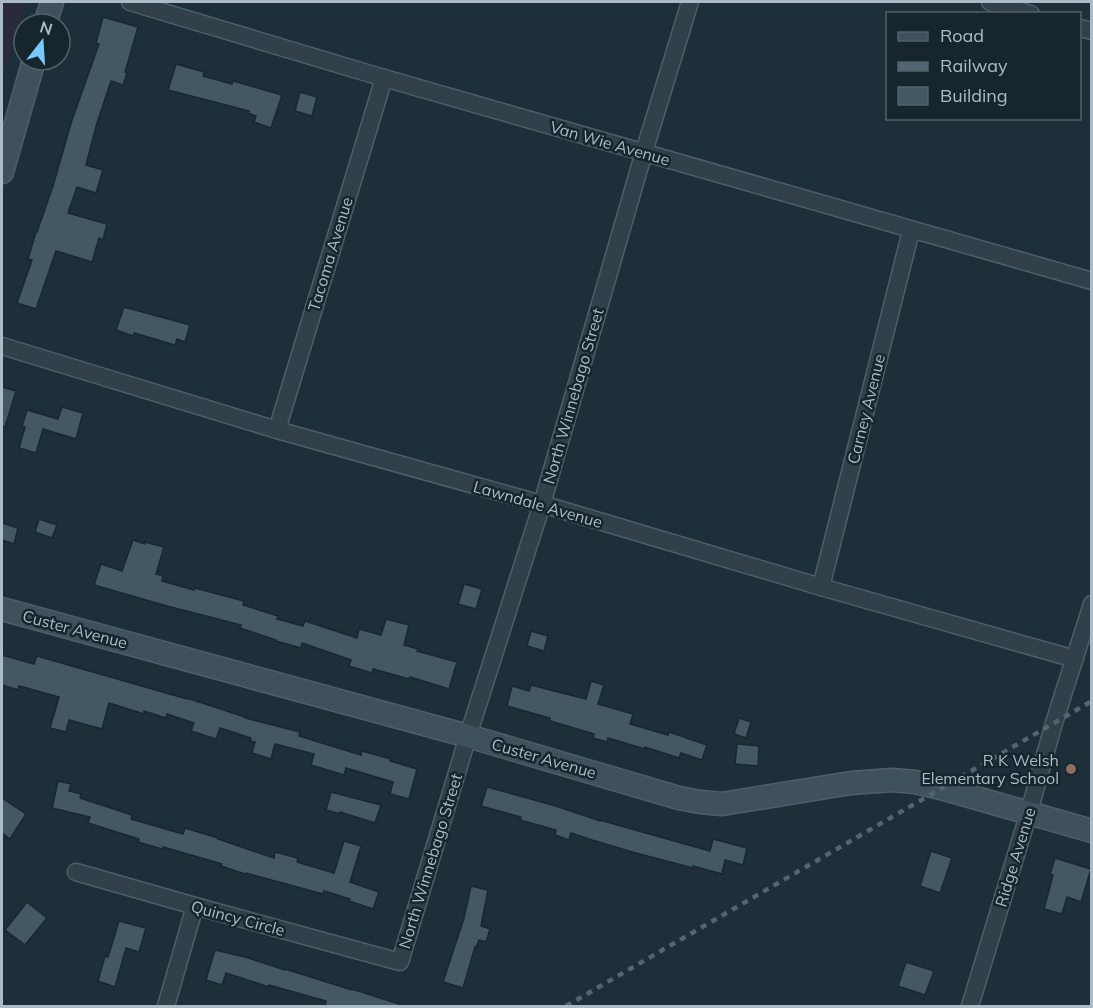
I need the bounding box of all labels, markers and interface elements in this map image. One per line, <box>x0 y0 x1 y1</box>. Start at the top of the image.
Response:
north arrow <box>12 12 72 72</box>
legend <box>886 12 1081 120</box>
text: N <box>38 16 55 39</box>
text: Road <box>940 24 984 47</box>
text: Railway <box>940 54 1008 77</box>
text: Building <box>940 84 1008 107</box>
street label: Van Wie Avenue <box>548 116 672 170</box>
street label: Tacoma Avenue <box>303 194 357 314</box>
street label: North Winnebago Street <box>538 305 608 486</box>
street label: Carney Avenue <box>843 352 889 466</box>
street label: Lawndale Avenue <box>471 476 605 532</box>
street label: Custer Avenue <box>20 605 130 653</box>
street label: Custer Avenue <box>489 734 599 782</box>
place label: R K Welsh Elementary School <box>921 750 1059 788</box>
marker: R K Welsh Elementary School <box>1064 762 1078 776</box>
street label: North Winnebago Street <box>394 771 466 951</box>
street label: Ridge Avenue <box>990 805 1040 909</box>
street label: Quincy Circle <box>189 896 287 940</box>

